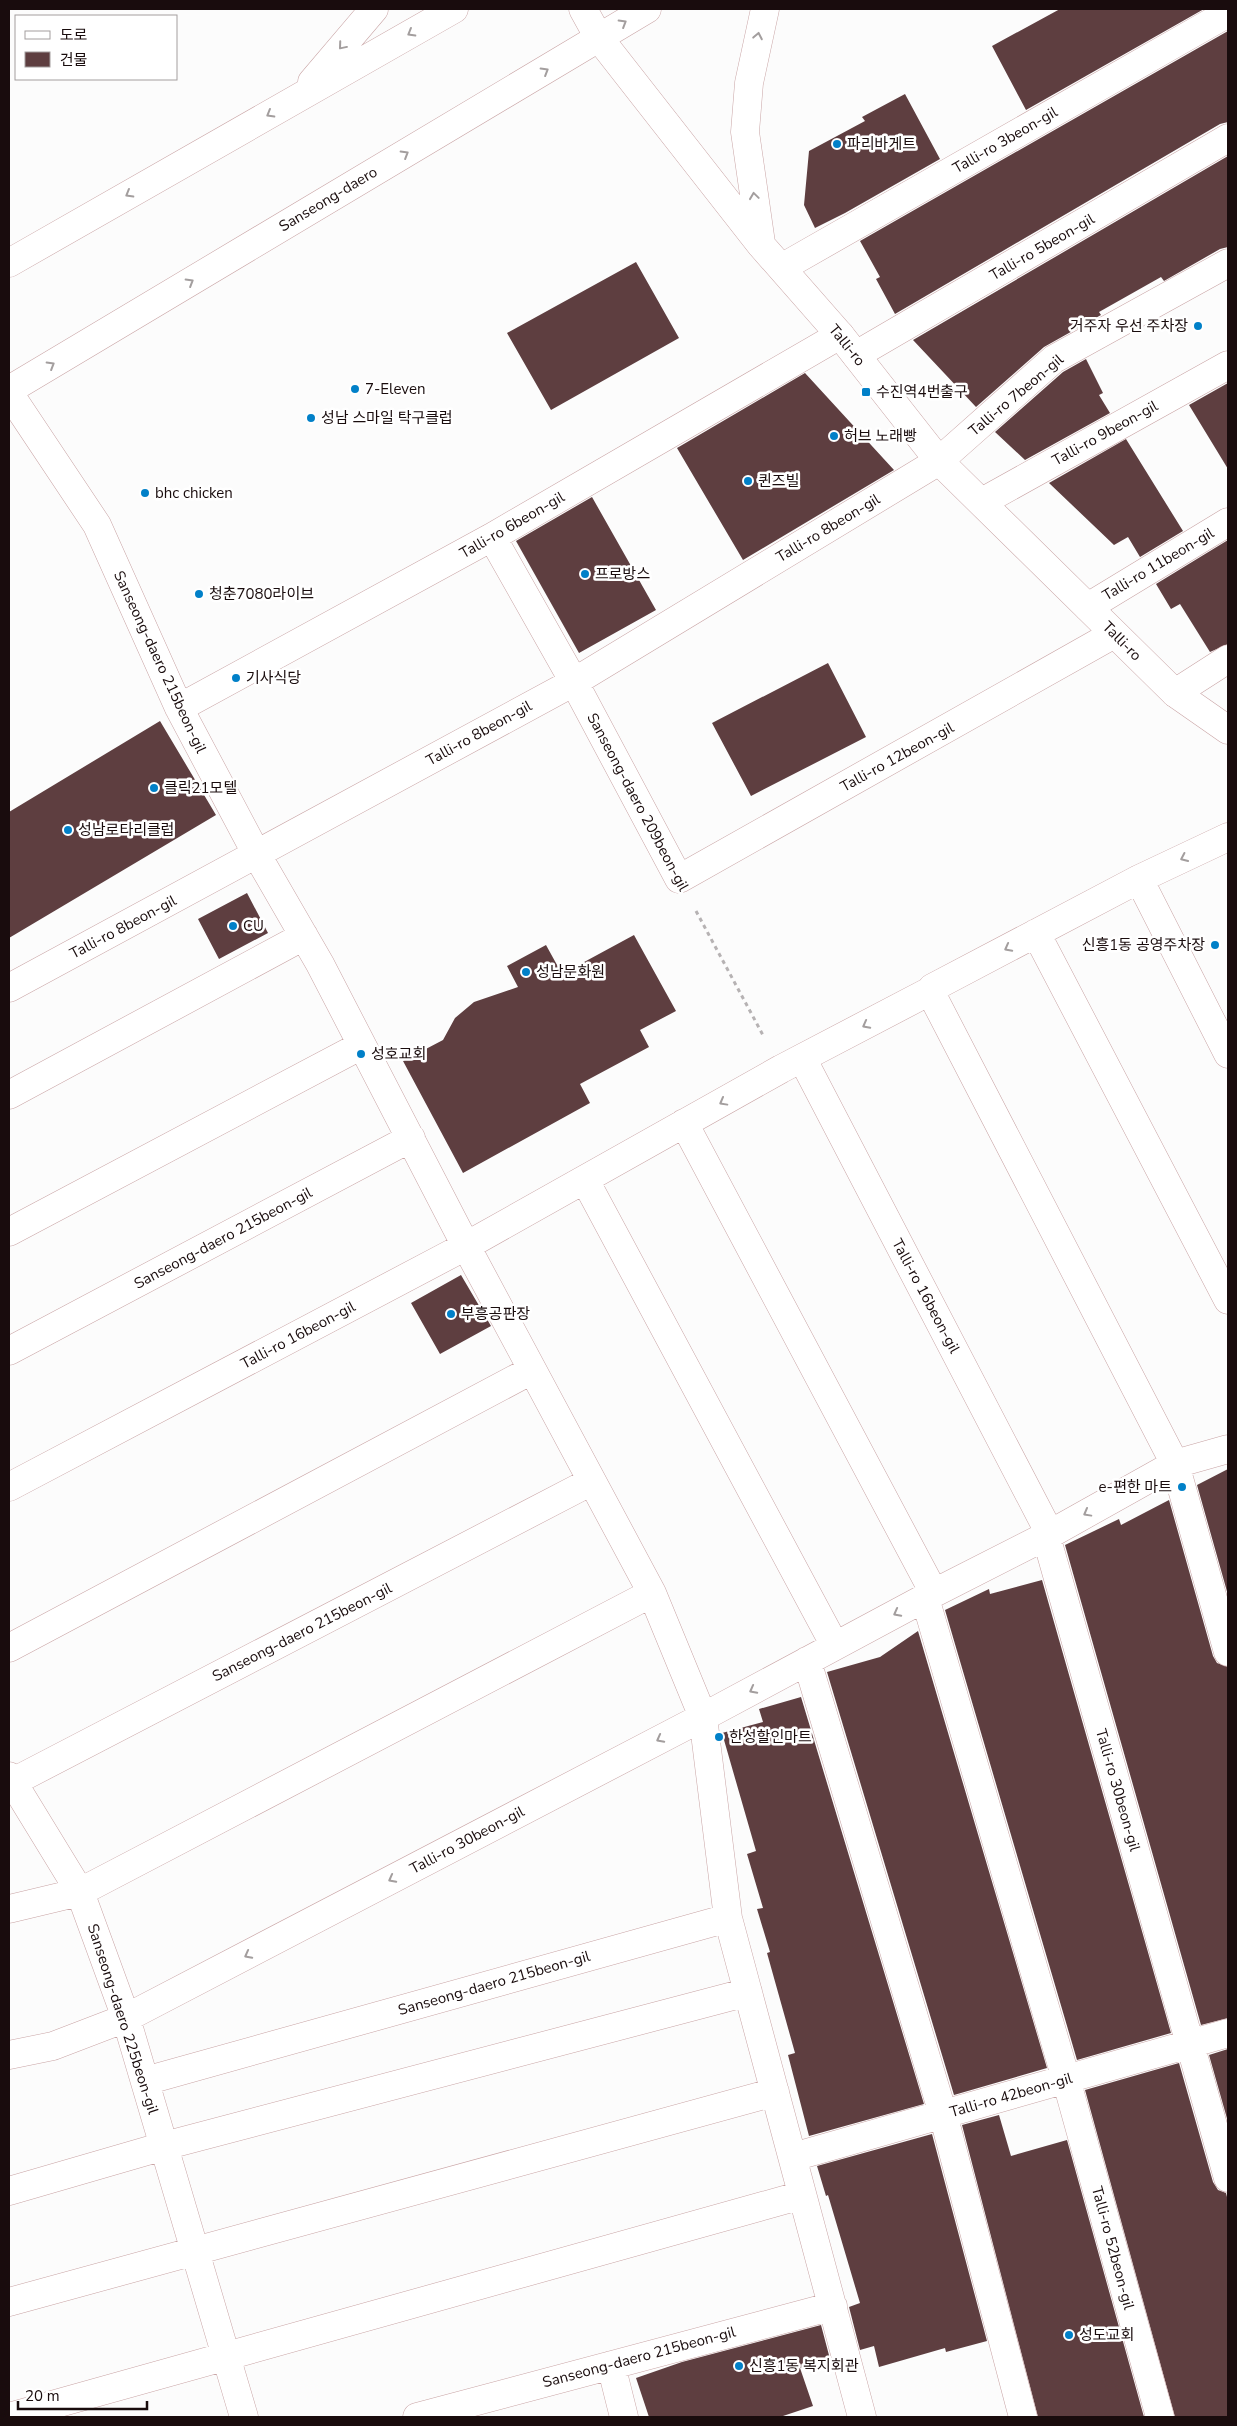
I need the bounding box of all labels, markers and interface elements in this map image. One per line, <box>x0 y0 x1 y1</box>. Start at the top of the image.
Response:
legend <box>15 15 178 80</box>
one-way arrow <box>618 20 627 30</box>
text: 도로 <box>60 25 88 45</box>
one-way arrow <box>408 27 417 37</box>
one-way arrow <box>753 31 763 40</box>
one-way arrow <box>340 40 348 49</box>
text: 건물 <box>60 50 88 70</box>
one-way arrow <box>539 67 548 77</box>
street label: Talli-ro 3beon-gil <box>949 102 1062 178</box>
one-way arrow <box>267 108 276 118</box>
place label: 파리바게트 <box>847 134 916 154</box>
marker: 파리바게트 <box>831 138 843 150</box>
one-way arrow <box>400 150 409 160</box>
street label: Sanseong-daero <box>275 162 381 236</box>
one-way arrow <box>126 188 135 198</box>
one-way arrow <box>749 192 760 200</box>
street label: Talli-ro 5beon-gil <box>986 209 1099 285</box>
one-way arrow <box>185 278 194 288</box>
place label: 거주자 우선 주차장 <box>1070 316 1188 336</box>
street label: Talli-ro <box>824 320 870 370</box>
marker: 거주자 우선 주차장 <box>1192 320 1204 332</box>
street label: Talli-ro 7beon-gil <box>964 349 1068 441</box>
one-way arrow <box>45 361 54 371</box>
place label: 7-Eleven <box>365 379 425 399</box>
place label: 수진역4번출구 <box>876 382 968 402</box>
marker: 7-Eleven <box>349 383 361 395</box>
marker: 수진역4번출구 <box>860 386 872 398</box>
street label: Talli-ro 9beon-gil <box>1049 395 1162 470</box>
place label: 성남 스마일 탁구클럽 <box>321 408 453 428</box>
marker: 성남 스마일 탁구클럽 <box>305 412 317 424</box>
place label: 허브 노래빵 <box>844 426 917 446</box>
marker: 허브 노래빵 <box>828 430 840 442</box>
place label: 퀸즈빌 <box>758 471 799 491</box>
marker: 퀸즈빌 <box>742 475 754 487</box>
place label: bhc chicken <box>155 483 233 503</box>
marker: bhc chicken <box>139 487 151 499</box>
street label: Talli-ro 6beon-gil <box>456 487 569 563</box>
street label: Talli-ro 8beon-gil <box>772 489 884 567</box>
street label: Talli-ro 11beon-gil <box>1098 522 1218 605</box>
place label: 프로방스 <box>595 564 650 584</box>
street label: Sanseong-daero 215beon-gil <box>109 568 211 757</box>
marker: 프로방스 <box>579 568 591 580</box>
place label: 청춘7080라이브 <box>209 584 314 604</box>
marker: 청춘7080라이브 <box>193 588 205 600</box>
street label: Talli-ro <box>1098 617 1146 665</box>
place label: 기사식당 <box>246 668 301 688</box>
marker: 기사식당 <box>230 672 242 684</box>
street label: Talli-ro 8beon-gil <box>423 695 536 770</box>
street label: Sanseong-daero 209beon-gil <box>582 709 694 895</box>
street label: Talli-ro 12beon-gil <box>837 717 958 797</box>
place label: 클릭21모텔 <box>164 778 237 798</box>
marker: 클릭21모텔 <box>148 782 160 794</box>
place label: 성남로타리클럽 <box>78 820 175 840</box>
marker: 성남로타리클럽 <box>62 824 74 836</box>
one-way arrow <box>1180 852 1189 862</box>
street label: Talli-ro 8beon-gil <box>66 890 180 964</box>
place label: CU <box>243 916 264 936</box>
marker: CU <box>227 920 239 932</box>
place label: 신흥1동 공영주차장 <box>1082 935 1205 955</box>
marker: 신흥1동 공영주차장 <box>1209 939 1221 951</box>
one-way arrow <box>1004 941 1013 951</box>
place label: 성남문화원 <box>536 962 605 982</box>
marker: 성남문화원 <box>520 966 532 978</box>
one-way arrow <box>862 1019 871 1029</box>
place label: 성호교회 <box>371 1044 426 1064</box>
marker: 성호교회 <box>355 1048 367 1060</box>
one-way arrow <box>719 1095 728 1105</box>
street label: Sanseong-daero 215beon-gil <box>130 1182 316 1294</box>
street label: Talli-ro 16beon-gil <box>887 1235 965 1357</box>
street label: Talli-ro 16beon-gil <box>237 1296 359 1374</box>
place label: 부흥공판장 <box>461 1304 530 1324</box>
marker: 부흥공판장 <box>445 1308 457 1320</box>
place label: e-편한 마트 <box>1098 1477 1172 1497</box>
marker: e-편한 마트 <box>1176 1481 1188 1493</box>
one-way arrow <box>1083 1507 1092 1517</box>
street label: Sanseong-daero 215beon-gil <box>209 1578 396 1686</box>
one-way arrow <box>893 1607 902 1617</box>
one-way arrow <box>750 1684 759 1694</box>
street label: Talli-ro 30beon-gil <box>1091 1726 1145 1854</box>
place label: 한성할인마트 <box>729 1727 812 1747</box>
marker: 한성할인마트 <box>713 1731 725 1743</box>
one-way arrow <box>656 1733 665 1743</box>
street label: Talli-ro 30beon-gil <box>406 1801 528 1879</box>
one-way arrow <box>388 1873 397 1883</box>
street label: Sanseong-daero 225beon-gil <box>83 1921 163 2117</box>
street label: Sanseong-daero 215beon-gil <box>396 1946 593 2020</box>
one-way arrow <box>244 1949 253 1959</box>
street label: Talli-ro 42beon-gil <box>947 2068 1075 2122</box>
street label: Talli-ro 52beon-gil <box>1087 2184 1139 2312</box>
street label: Sanseong-daero 215beon-gil <box>540 2321 738 2392</box>
place label: 성도교회 <box>1079 2325 1134 2345</box>
marker: 성도교회 <box>1063 2329 1075 2341</box>
place label: 신흥1동 복지회관 <box>749 2356 859 2376</box>
marker: 신흥1동 복지회관 <box>733 2360 745 2372</box>
scale bar <box>18 2378 146 2410</box>
text: 20 m <box>25 2386 60 2406</box>

